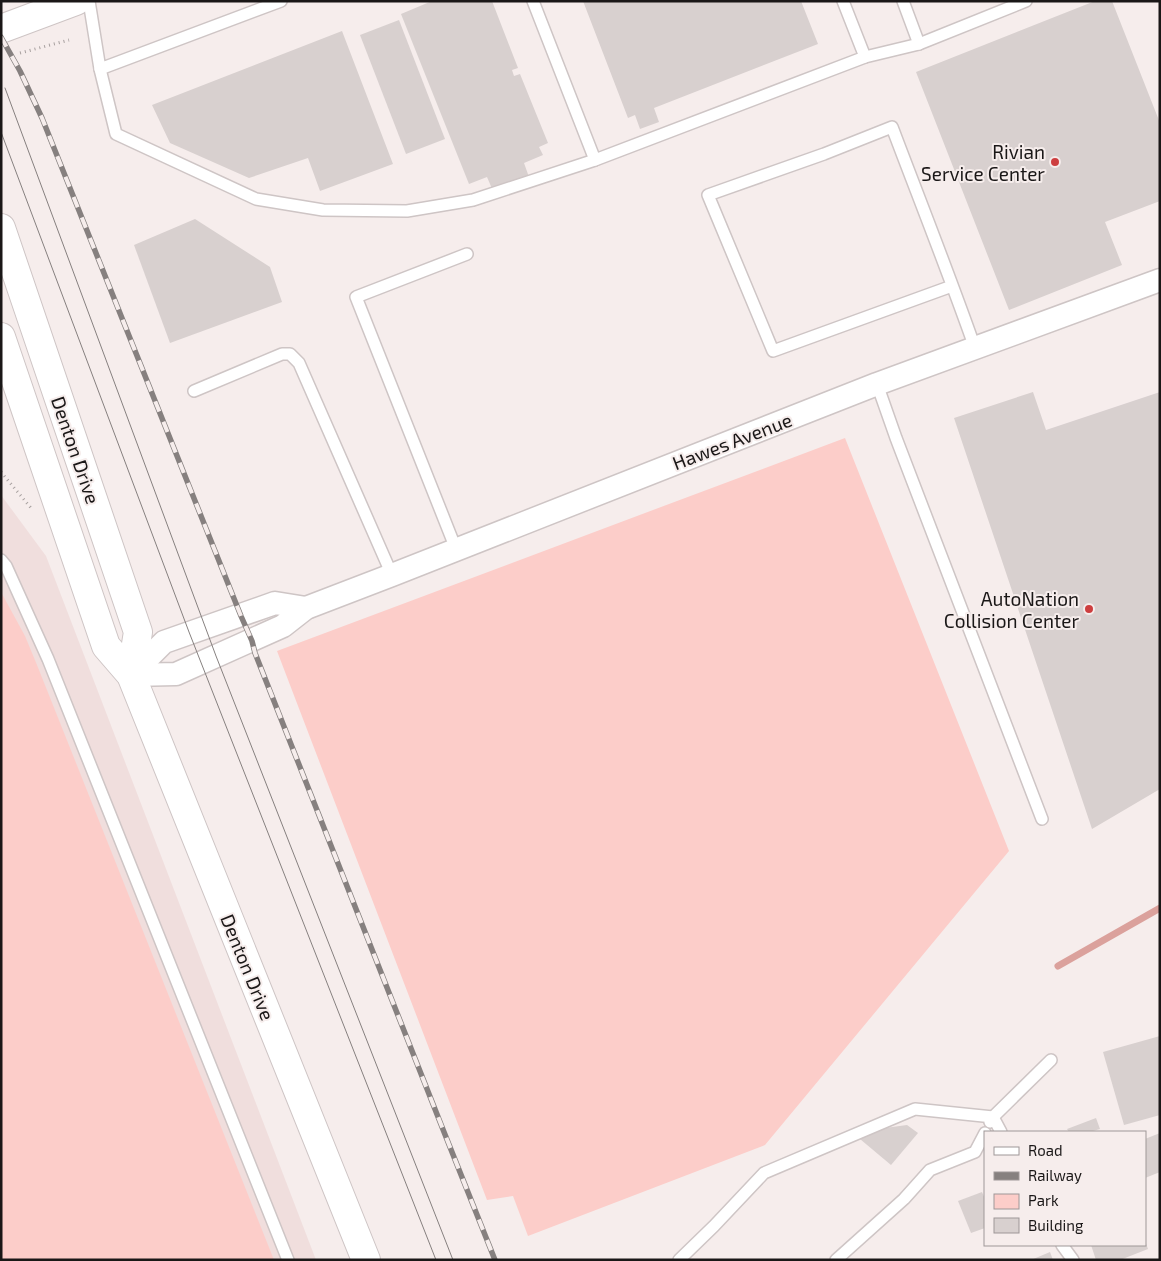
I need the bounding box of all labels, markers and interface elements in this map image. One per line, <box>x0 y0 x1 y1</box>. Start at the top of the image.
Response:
place label: Rivian Service Center <box>921 140 1045 185</box>
marker: Rivian Service Center <box>1049 156 1061 168</box>
street label: Denton Drive <box>47 393 105 507</box>
street label: Hawes Avenue <box>669 408 795 474</box>
place label: AutoNation Collision Center <box>944 587 1079 632</box>
marker: AutoNation Collision Center <box>1083 603 1095 615</box>
street label: Denton Drive <box>216 911 280 1023</box>
legend <box>984 1131 1146 1246</box>
text: Road <box>1028 1141 1063 1159</box>
text: Railway <box>1028 1166 1082 1184</box>
text: Park <box>1028 1191 1059 1209</box>
text: Building <box>1028 1216 1084 1234</box>

